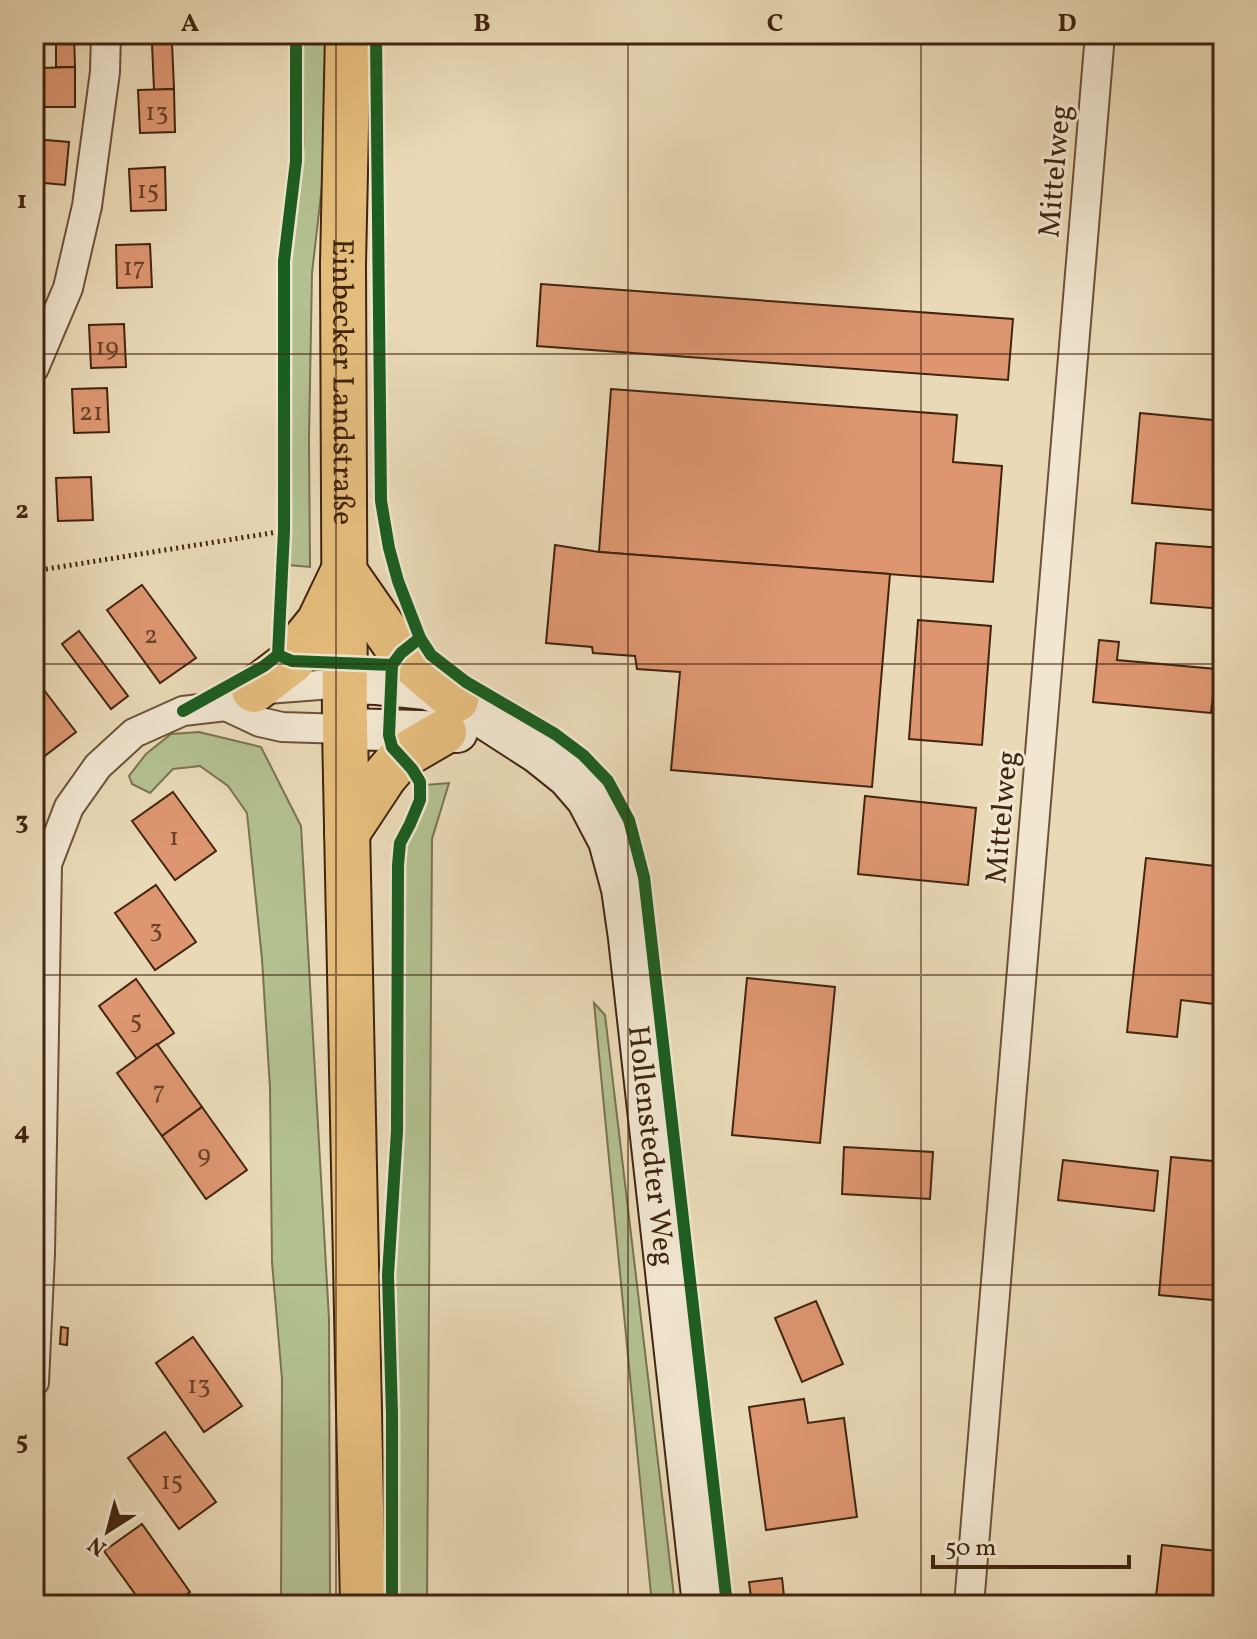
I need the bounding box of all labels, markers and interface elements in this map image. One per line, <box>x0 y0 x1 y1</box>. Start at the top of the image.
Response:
text: A <box>181 6 200 42</box>
text: B <box>473 6 491 42</box>
text: C <box>767 6 783 42</box>
text: D <box>1057 6 1077 42</box>
house number: 13 <box>145 95 169 131</box>
street label: Mittelweg <box>1029 103 1083 239</box>
house number: 15 <box>137 173 159 209</box>
text: 1 <box>17 183 27 219</box>
street label: Einbecker Landstraße <box>320 238 363 525</box>
house number: 17 <box>123 250 145 286</box>
house number: 19 <box>95 330 119 366</box>
house number: 21 <box>79 395 103 431</box>
text: 2 <box>15 493 29 529</box>
house number: 2 <box>144 618 158 654</box>
street label: Mittelweg <box>976 749 1030 885</box>
text: 3 <box>15 804 29 840</box>
house number: 1 <box>169 820 179 856</box>
house number: 3 <box>149 912 163 948</box>
house number: 5 <box>130 1003 142 1039</box>
street label: Hollenstedter Weg <box>616 1023 684 1269</box>
house number: 7 <box>153 1074 165 1110</box>
text: 4 <box>14 1114 30 1150</box>
house number: 9 <box>197 1137 211 1173</box>
house number: 13 <box>187 1368 211 1404</box>
text: 5 <box>16 1424 28 1460</box>
house number: 15 <box>161 1464 183 1500</box>
north arrow <box>68 1491 148 1571</box>
scale bar <box>933 1519 1129 1569</box>
text: N <box>82 1528 113 1562</box>
text: 50 m <box>945 1532 997 1566</box>

